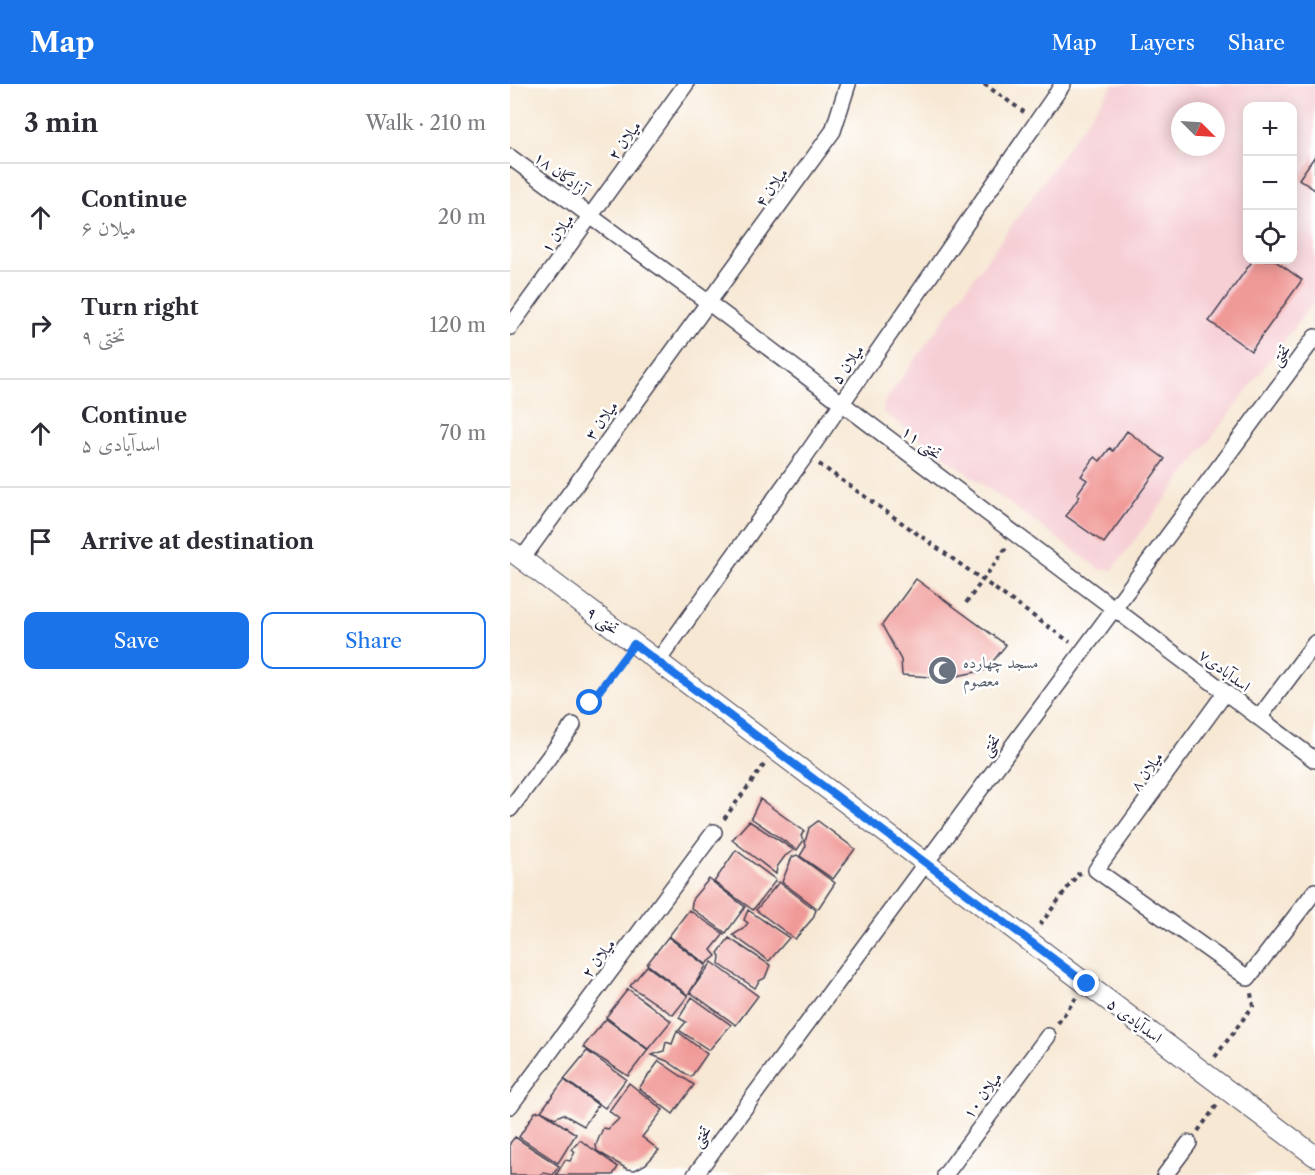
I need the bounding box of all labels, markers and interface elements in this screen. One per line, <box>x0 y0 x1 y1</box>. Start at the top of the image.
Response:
text: Map <box>30 25 94 59</box>
text: Map <box>1052 30 1097 55</box>
text: Layers <box>1130 30 1195 55</box>
text: Share <box>1228 30 1285 55</box>
north arrow <box>1171 102 1225 156</box>
map controls <box>1243 102 1297 264</box>
button: + <box>1243 102 1297 156</box>
text: 3 min <box>24 107 98 139</box>
text: Walk · 210 m <box>365 111 486 135</box>
street label: میلان ۲ <box>603 116 645 164</box>
street label: آزادگان ۱۸ <box>530 146 593 201</box>
button: − <box>1243 156 1297 210</box>
street label: میلان ۴ <box>750 163 792 211</box>
text: Continue <box>81 186 187 213</box>
icon: ahead <box>24 201 57 234</box>
text: 20 m <box>438 205 486 229</box>
street label: میلان ۱ <box>536 209 578 257</box>
button: locate <box>1243 210 1297 264</box>
text: میلان ۶ <box>81 216 136 240</box>
text: Turn right <box>81 294 199 321</box>
icon: right <box>24 309 57 342</box>
text: 120 m <box>429 313 486 337</box>
text: تختی ۹ <box>81 324 125 348</box>
street label: میلان ۵ <box>826 340 868 388</box>
street label: تختی <box>1265 340 1296 371</box>
street label: میلان ۳ <box>580 396 622 444</box>
text: Continue <box>81 402 187 429</box>
icon: ahead <box>24 417 57 450</box>
street label: تختی ۱۱ <box>897 420 946 465</box>
text: 70 m <box>440 421 486 445</box>
text: اسدآیادی ۵ <box>81 432 160 456</box>
icon: arrive <box>24 525 57 558</box>
text: Arrive at destination <box>81 528 314 555</box>
street label: تختی ۹ <box>582 601 623 640</box>
button: Save <box>24 612 249 669</box>
button: Share <box>261 612 486 669</box>
street label: اسدآبادی۷ <box>1195 644 1255 696</box>
place label: مسجد چهارده معصوم <box>963 652 1039 695</box>
mosque icon: مسجد چهارده معصوم <box>926 655 958 687</box>
route start <box>576 689 602 715</box>
street label: تختی <box>975 730 1006 761</box>
street label: میلان ۸ <box>1125 747 1167 795</box>
street label: میلان ۲ <box>577 934 619 982</box>
route end <box>1073 970 1099 996</box>
street label: اسدآیادی ۵ <box>1103 993 1166 1048</box>
street label: میلان ۱۰ <box>958 1068 1006 1122</box>
street label: تختی <box>686 1121 717 1152</box>

